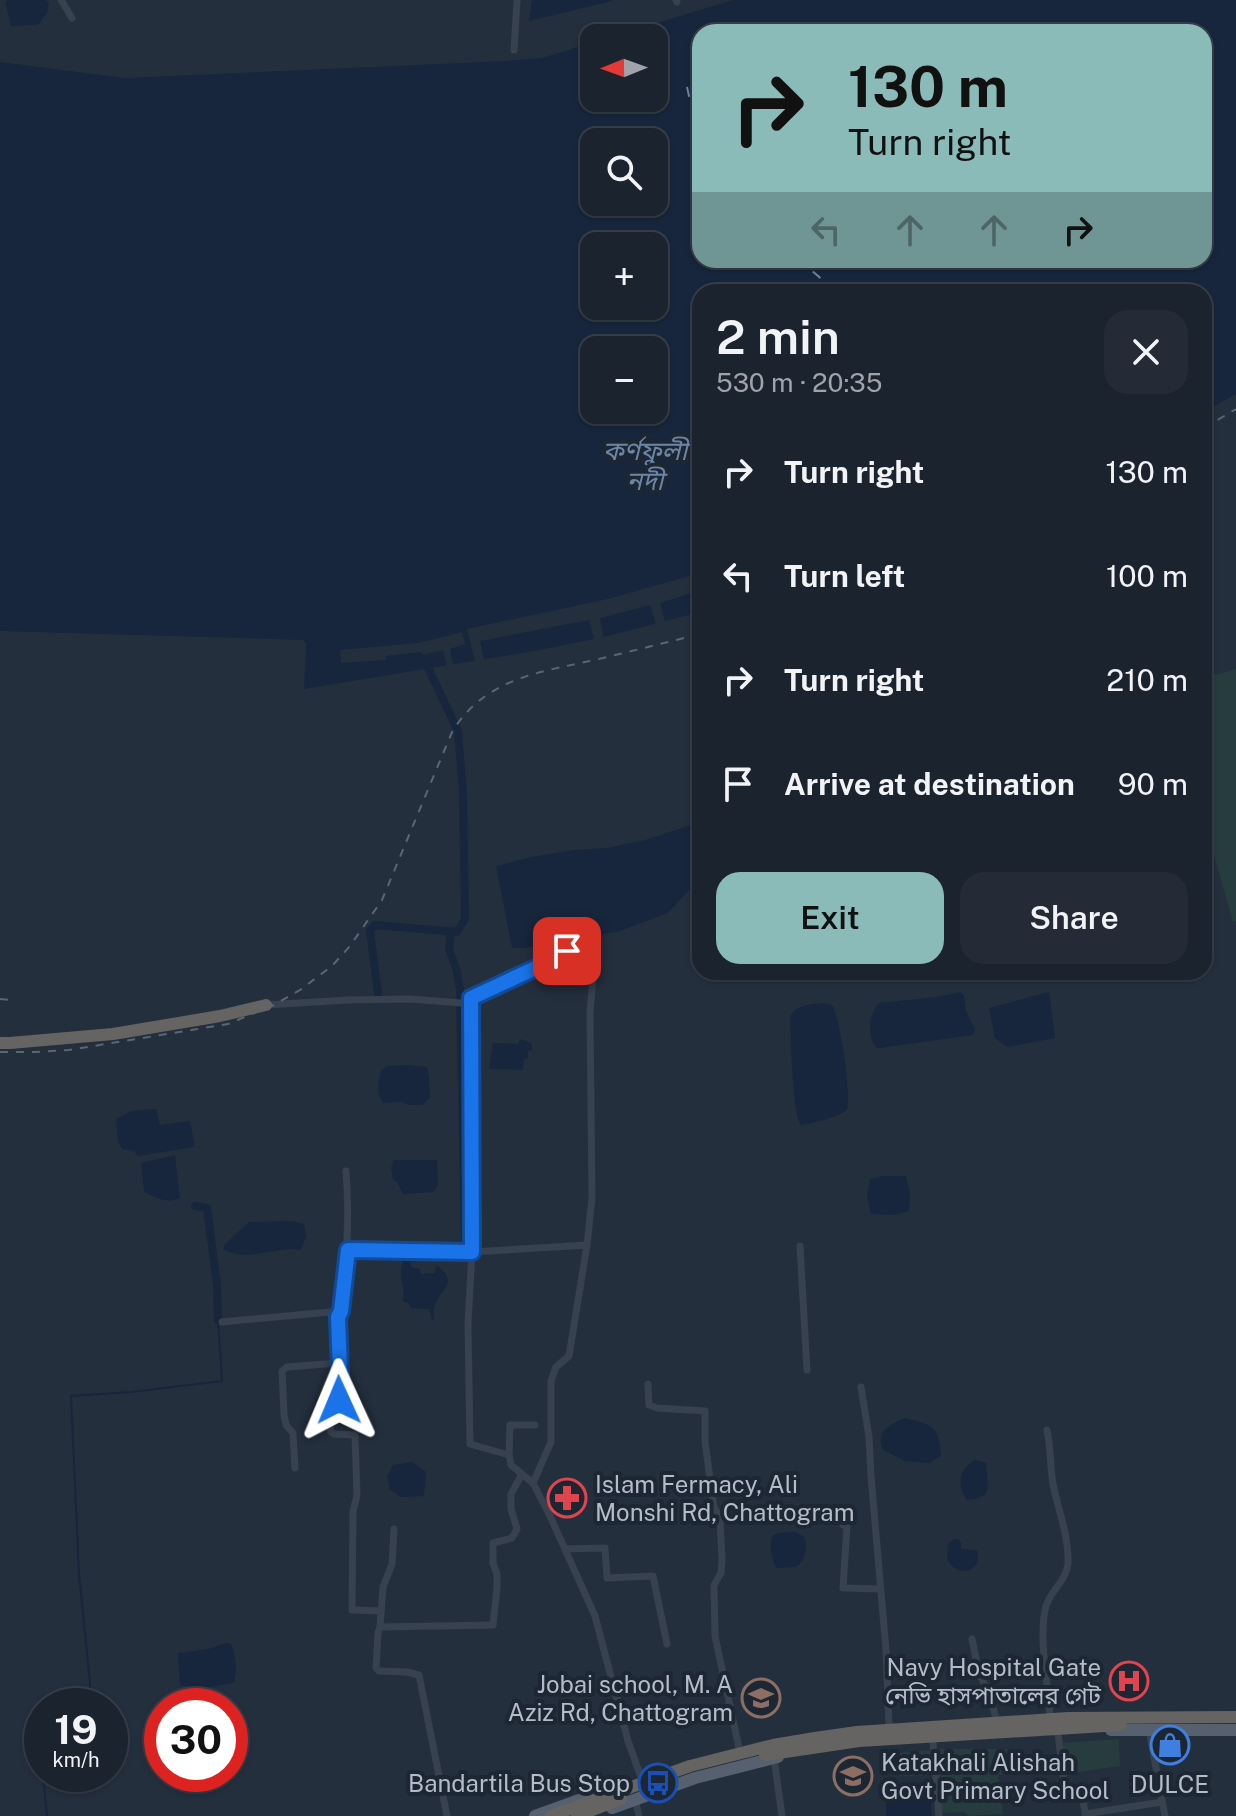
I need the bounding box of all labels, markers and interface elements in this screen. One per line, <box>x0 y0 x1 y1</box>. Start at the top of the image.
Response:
north arrow <box>580 24 668 112</box>
map controls <box>580 24 668 424</box>
text: 130 m <box>848 54 1008 120</box>
icon: right <box>716 56 820 160</box>
text: Turn right <box>848 121 1011 163</box>
button: search <box>580 128 668 216</box>
icon: left <box>804 208 848 252</box>
icon: ahead <box>888 208 932 252</box>
icon: ahead <box>972 208 1016 252</box>
icon: right <box>1056 208 1100 252</box>
button: + <box>580 232 668 320</box>
text: 2 min <box>716 308 840 365</box>
button: close <box>1104 310 1188 394</box>
button: − <box>580 336 668 424</box>
text: 530 m · 20:35 <box>716 367 882 398</box>
water label: কর্ণফুলী নদী <box>603 435 692 496</box>
icon: right <box>716 450 760 494</box>
text: Turn right <box>784 454 924 490</box>
text: 130 m <box>1105 454 1188 490</box>
icon: left <box>716 554 760 598</box>
text: Turn left <box>784 558 905 594</box>
text: 100 m <box>1106 558 1188 594</box>
icon: right <box>716 658 760 702</box>
text: Turn right <box>784 662 924 698</box>
text: 210 m <box>1106 662 1188 698</box>
icon: arrive <box>716 762 760 806</box>
text: Arrive at destination <box>784 766 1075 802</box>
text: 90 m <box>1118 766 1188 802</box>
button: Exit <box>716 872 944 964</box>
button: Share <box>960 872 1188 964</box>
pin <box>533 917 601 985</box>
icon: arrive <box>545 929 589 973</box>
position arrow <box>297 1358 381 1442</box>
place label: Islam Fermacy, Ali Monshi Rd, Chattogram <box>595 1470 854 1526</box>
pharmacy icon: Islam Fermacy, Ali Monshi Rd, Chattogram <box>546 1477 588 1519</box>
place label: Navy Hospital Gate নেভি হাসপাতালের গেট <box>885 1653 1102 1709</box>
hospital icon: Navy Hospital Gate নেভি হাসপাতালের গেট <box>1108 1660 1150 1702</box>
place label: Jobai school, M. A Aziz Rd, Chattogram <box>508 1670 733 1726</box>
school or university icon: Jobai school, M. A Aziz Rd, Chattogram <box>740 1677 782 1719</box>
speed limit sign: 30 <box>144 1688 248 1792</box>
text: 19 <box>54 1706 98 1753</box>
shop icon: DULCE <box>1149 1724 1191 1766</box>
text: km/h <box>52 1748 100 1772</box>
place label: Katakhali Alishah Govt Primary School <box>881 1748 1110 1804</box>
school or university icon: Katakhali Alishah Govt Primary School <box>832 1755 874 1797</box>
bus stop icon: Bandartila Bus Stop <box>637 1762 679 1804</box>
place label: Bandartila Bus Stop <box>408 1769 630 1797</box>
place label: DULCE <box>1131 1770 1209 1798</box>

